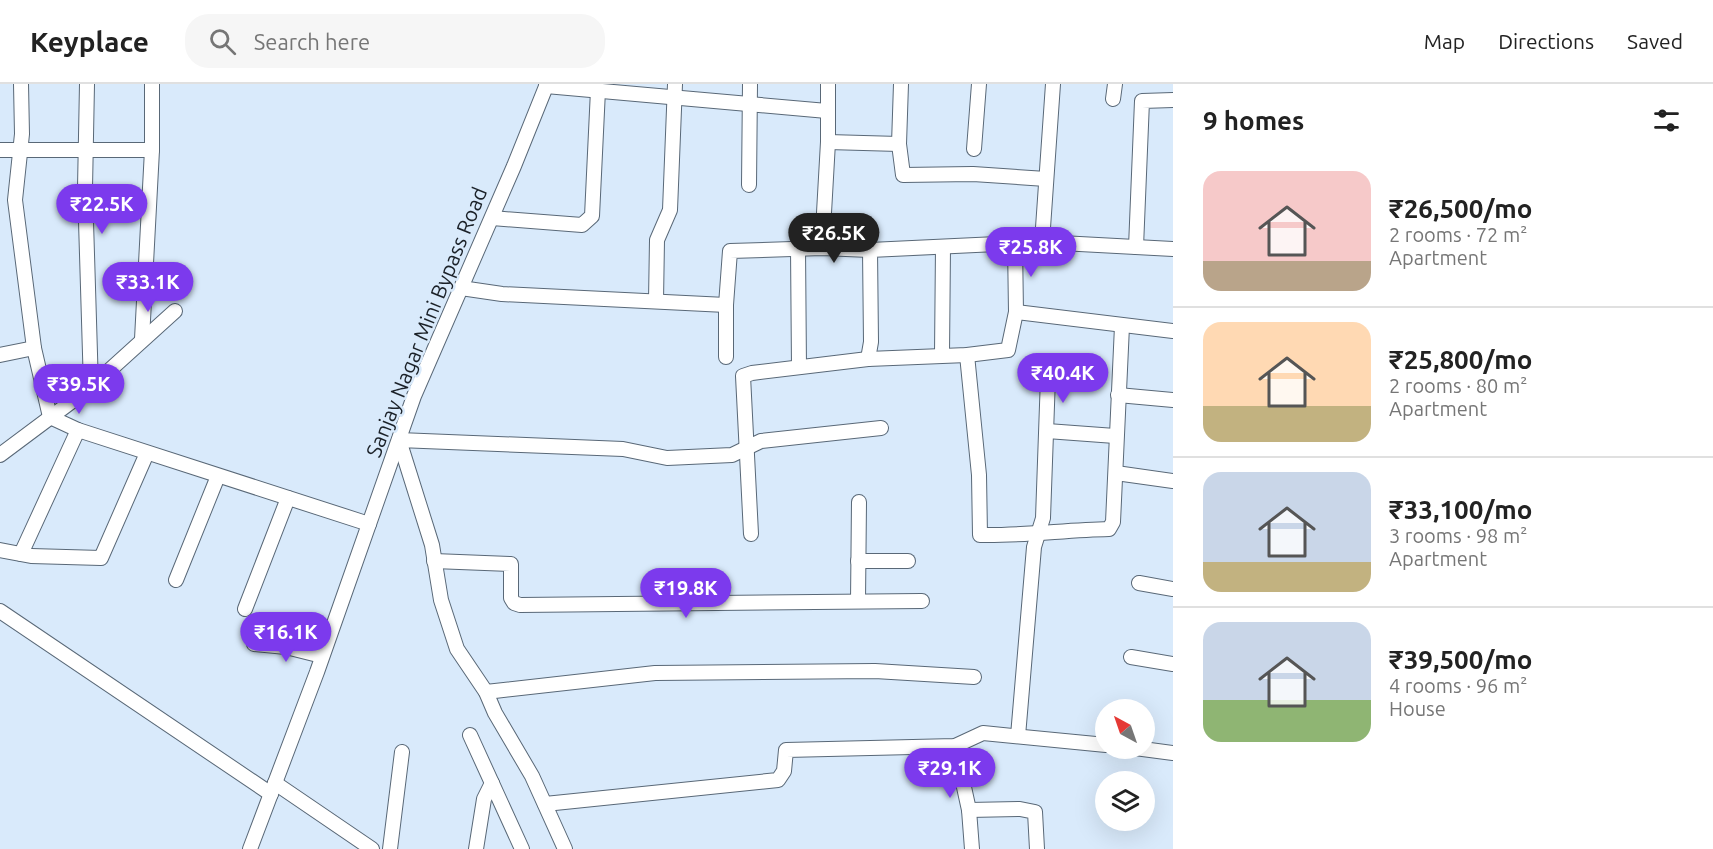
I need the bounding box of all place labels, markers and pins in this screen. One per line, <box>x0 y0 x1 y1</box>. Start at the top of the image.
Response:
pin: ₹22.5K <box>53 184 151 235</box>
pin: ₹26.5K <box>785 213 883 264</box>
pin: ₹25.8K <box>982 227 1080 278</box>
pin: ₹33.1K <box>99 262 197 313</box>
pin: ₹40.4K <box>1014 353 1112 404</box>
pin: ₹39.5K <box>30 364 128 415</box>
pin: ₹19.8K <box>637 568 735 619</box>
pin: ₹16.1K <box>237 612 335 663</box>
pin: ₹29.1K <box>901 748 999 799</box>

